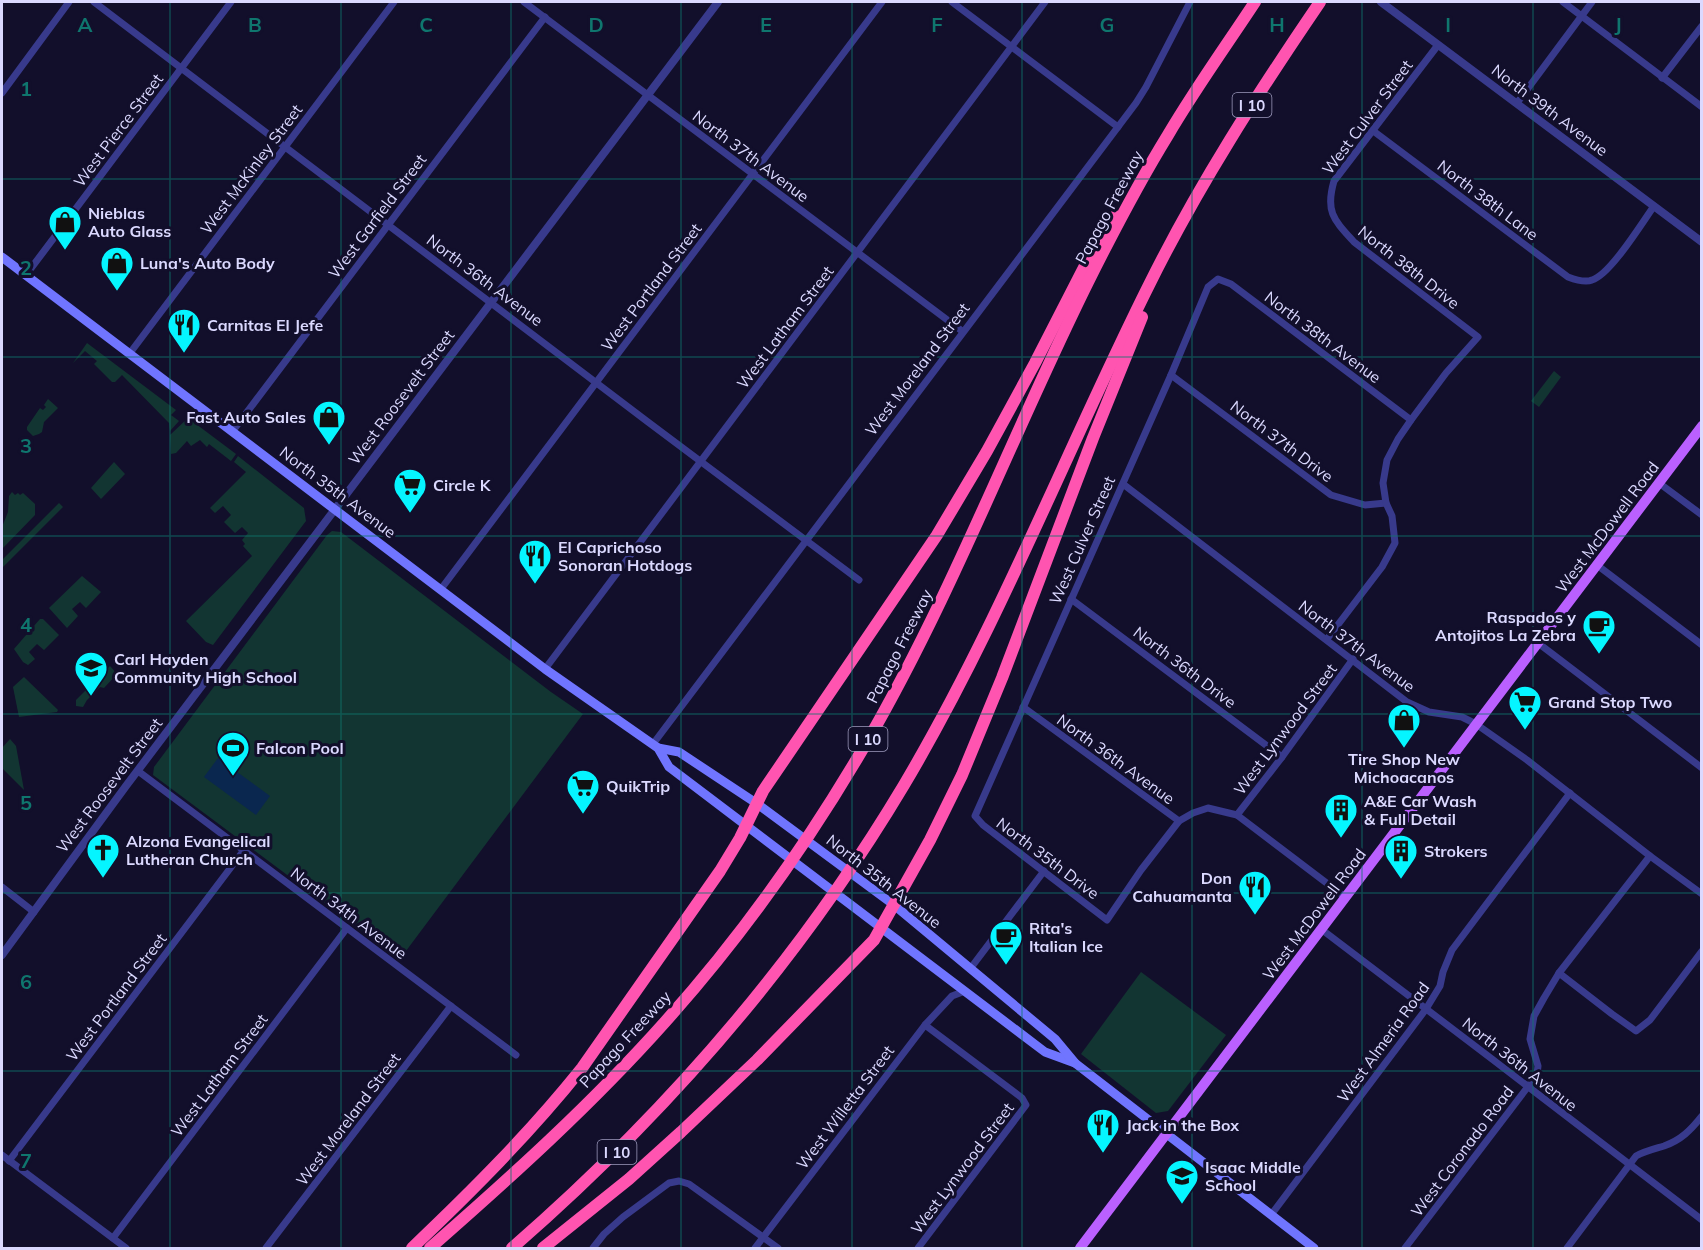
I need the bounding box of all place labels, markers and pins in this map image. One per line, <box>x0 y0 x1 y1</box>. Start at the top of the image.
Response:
place label: Nieblas Auto Glass <box>88 203 171 241</box>
shop icon: Nieblas Auto Glass <box>47 204 83 251</box>
shop icon: Luna's Auto Body <box>99 245 135 292</box>
place label: Luna's Auto Body <box>140 253 275 273</box>
restaurant icon: Carnitas El Jefe <box>166 307 202 354</box>
place label: Carnitas El Jefe <box>207 315 323 335</box>
shop icon: Fast Auto Sales <box>311 399 347 446</box>
place label: Fast Auto Sales <box>186 407 306 427</box>
supermarket icon: Circle K <box>392 467 428 514</box>
place label: Circle K <box>433 475 492 495</box>
place label: El Caprichoso Sonoran Hotdogs <box>558 537 692 575</box>
restaurant icon: El Caprichoso Sonoran Hotdogs <box>517 538 553 585</box>
place label: Raspados y Antojitos La Zebra <box>1435 607 1576 645</box>
cafe icon: Raspados y Antojitos La Zebra <box>1581 608 1617 655</box>
place label: Carl Hayden Community High School <box>114 649 297 687</box>
school or university icon: Carl Hayden Community High School <box>73 650 109 697</box>
supermarket icon: Grand Stop Two <box>1507 684 1543 731</box>
place label: Grand Stop Two <box>1548 692 1672 712</box>
shop icon: Tire Shop New Michoacanos <box>1386 702 1422 749</box>
sports icon: Falcon Pool <box>215 730 251 777</box>
place label: Falcon Pool <box>256 738 344 758</box>
place label: Tire Shop New Michoacanos <box>1348 749 1460 787</box>
supermarket icon: QuikTrip <box>565 768 601 815</box>
place label: QuikTrip <box>606 776 670 796</box>
place label: A&E Car Wash & Full Detail <box>1364 791 1477 829</box>
building icon: A&E Car Wash & Full Detail <box>1323 792 1359 839</box>
place label: Alzona Evangelical Lutheran Church <box>126 831 271 869</box>
church icon: Alzona Evangelical Lutheran Church <box>85 832 121 879</box>
building icon: Strokers <box>1383 833 1419 880</box>
place label: Strokers <box>1424 841 1488 861</box>
place label: Don Cahuamanta <box>1132 868 1232 906</box>
restaurant icon: Don Cahuamanta <box>1237 869 1273 916</box>
place label: Rita's Italian Ice <box>1029 918 1103 956</box>
cafe icon: Rita's Italian Ice <box>988 919 1024 966</box>
restaurant icon: Jack in the Box <box>1085 1107 1121 1154</box>
place label: Jack in the Box <box>1126 1115 1239 1135</box>
place label: Isaac Middle School <box>1205 1157 1301 1195</box>
school or university icon: Isaac Middle School <box>1164 1158 1200 1205</box>

